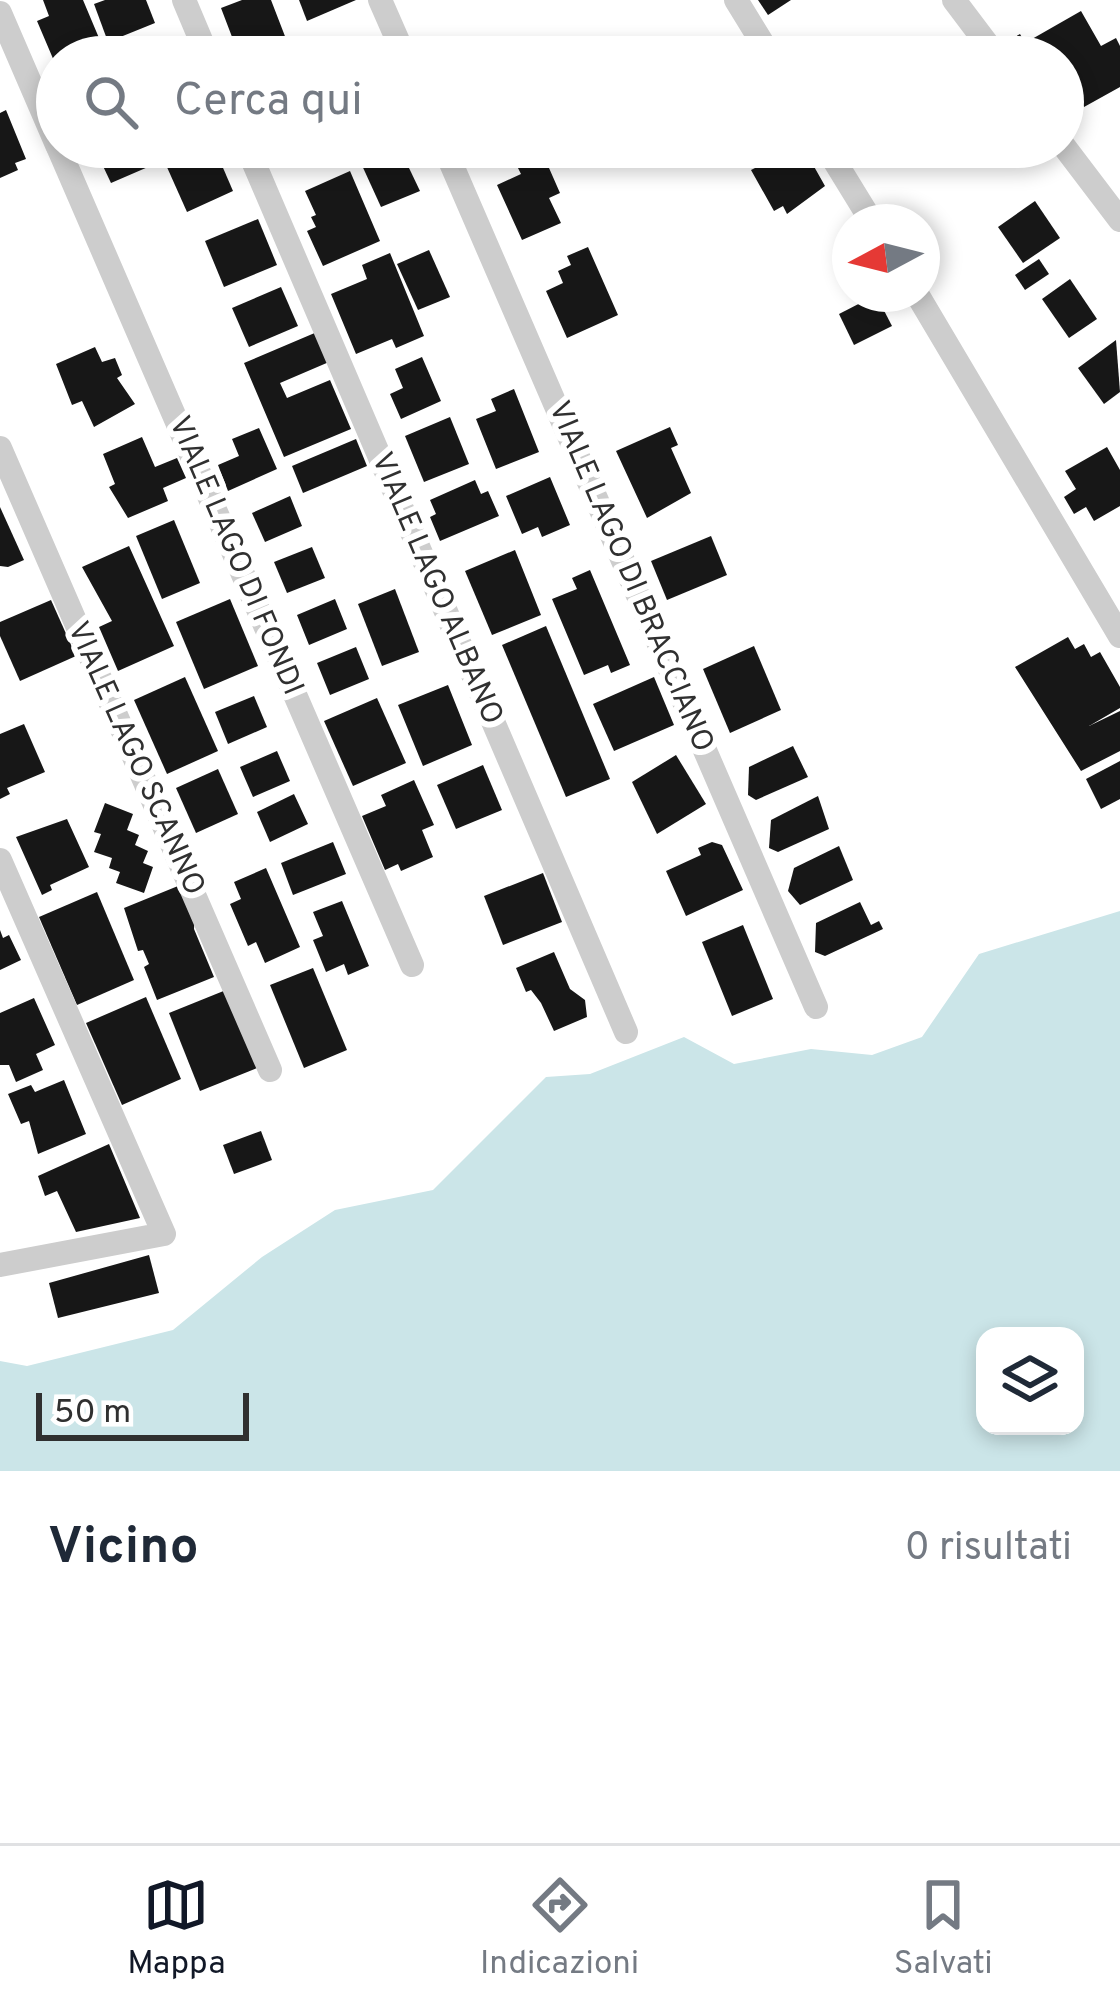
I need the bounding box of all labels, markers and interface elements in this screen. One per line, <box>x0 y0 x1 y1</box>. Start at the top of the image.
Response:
search box <box>36 36 1084 168</box>
icon: search <box>78 69 144 135</box>
text: Cerca qui <box>174 74 363 131</box>
north arrow <box>832 204 940 312</box>
street label: VIALE LAGO DI BRACCIANO <box>539 396 721 758</box>
street label: VIALE LAGO DI FONDI <box>159 411 311 701</box>
street label: VIALE LAGO ALBANO <box>362 447 510 731</box>
street label: VIALE LAGO SCANNO <box>58 616 212 902</box>
map controls <box>976 1327 1084 1435</box>
button: layers <box>976 1327 1084 1435</box>
scale bar <box>36 1387 249 1440</box>
text: 50 m <box>54 1393 131 1435</box>
text: Vicino <box>48 1517 199 1582</box>
text: 0 risultati <box>905 1525 1072 1574</box>
tab: Mappa <box>127 1872 226 1986</box>
tab: Indicazioni <box>480 1872 639 1986</box>
tab: Salvati <box>894 1872 993 1986</box>

